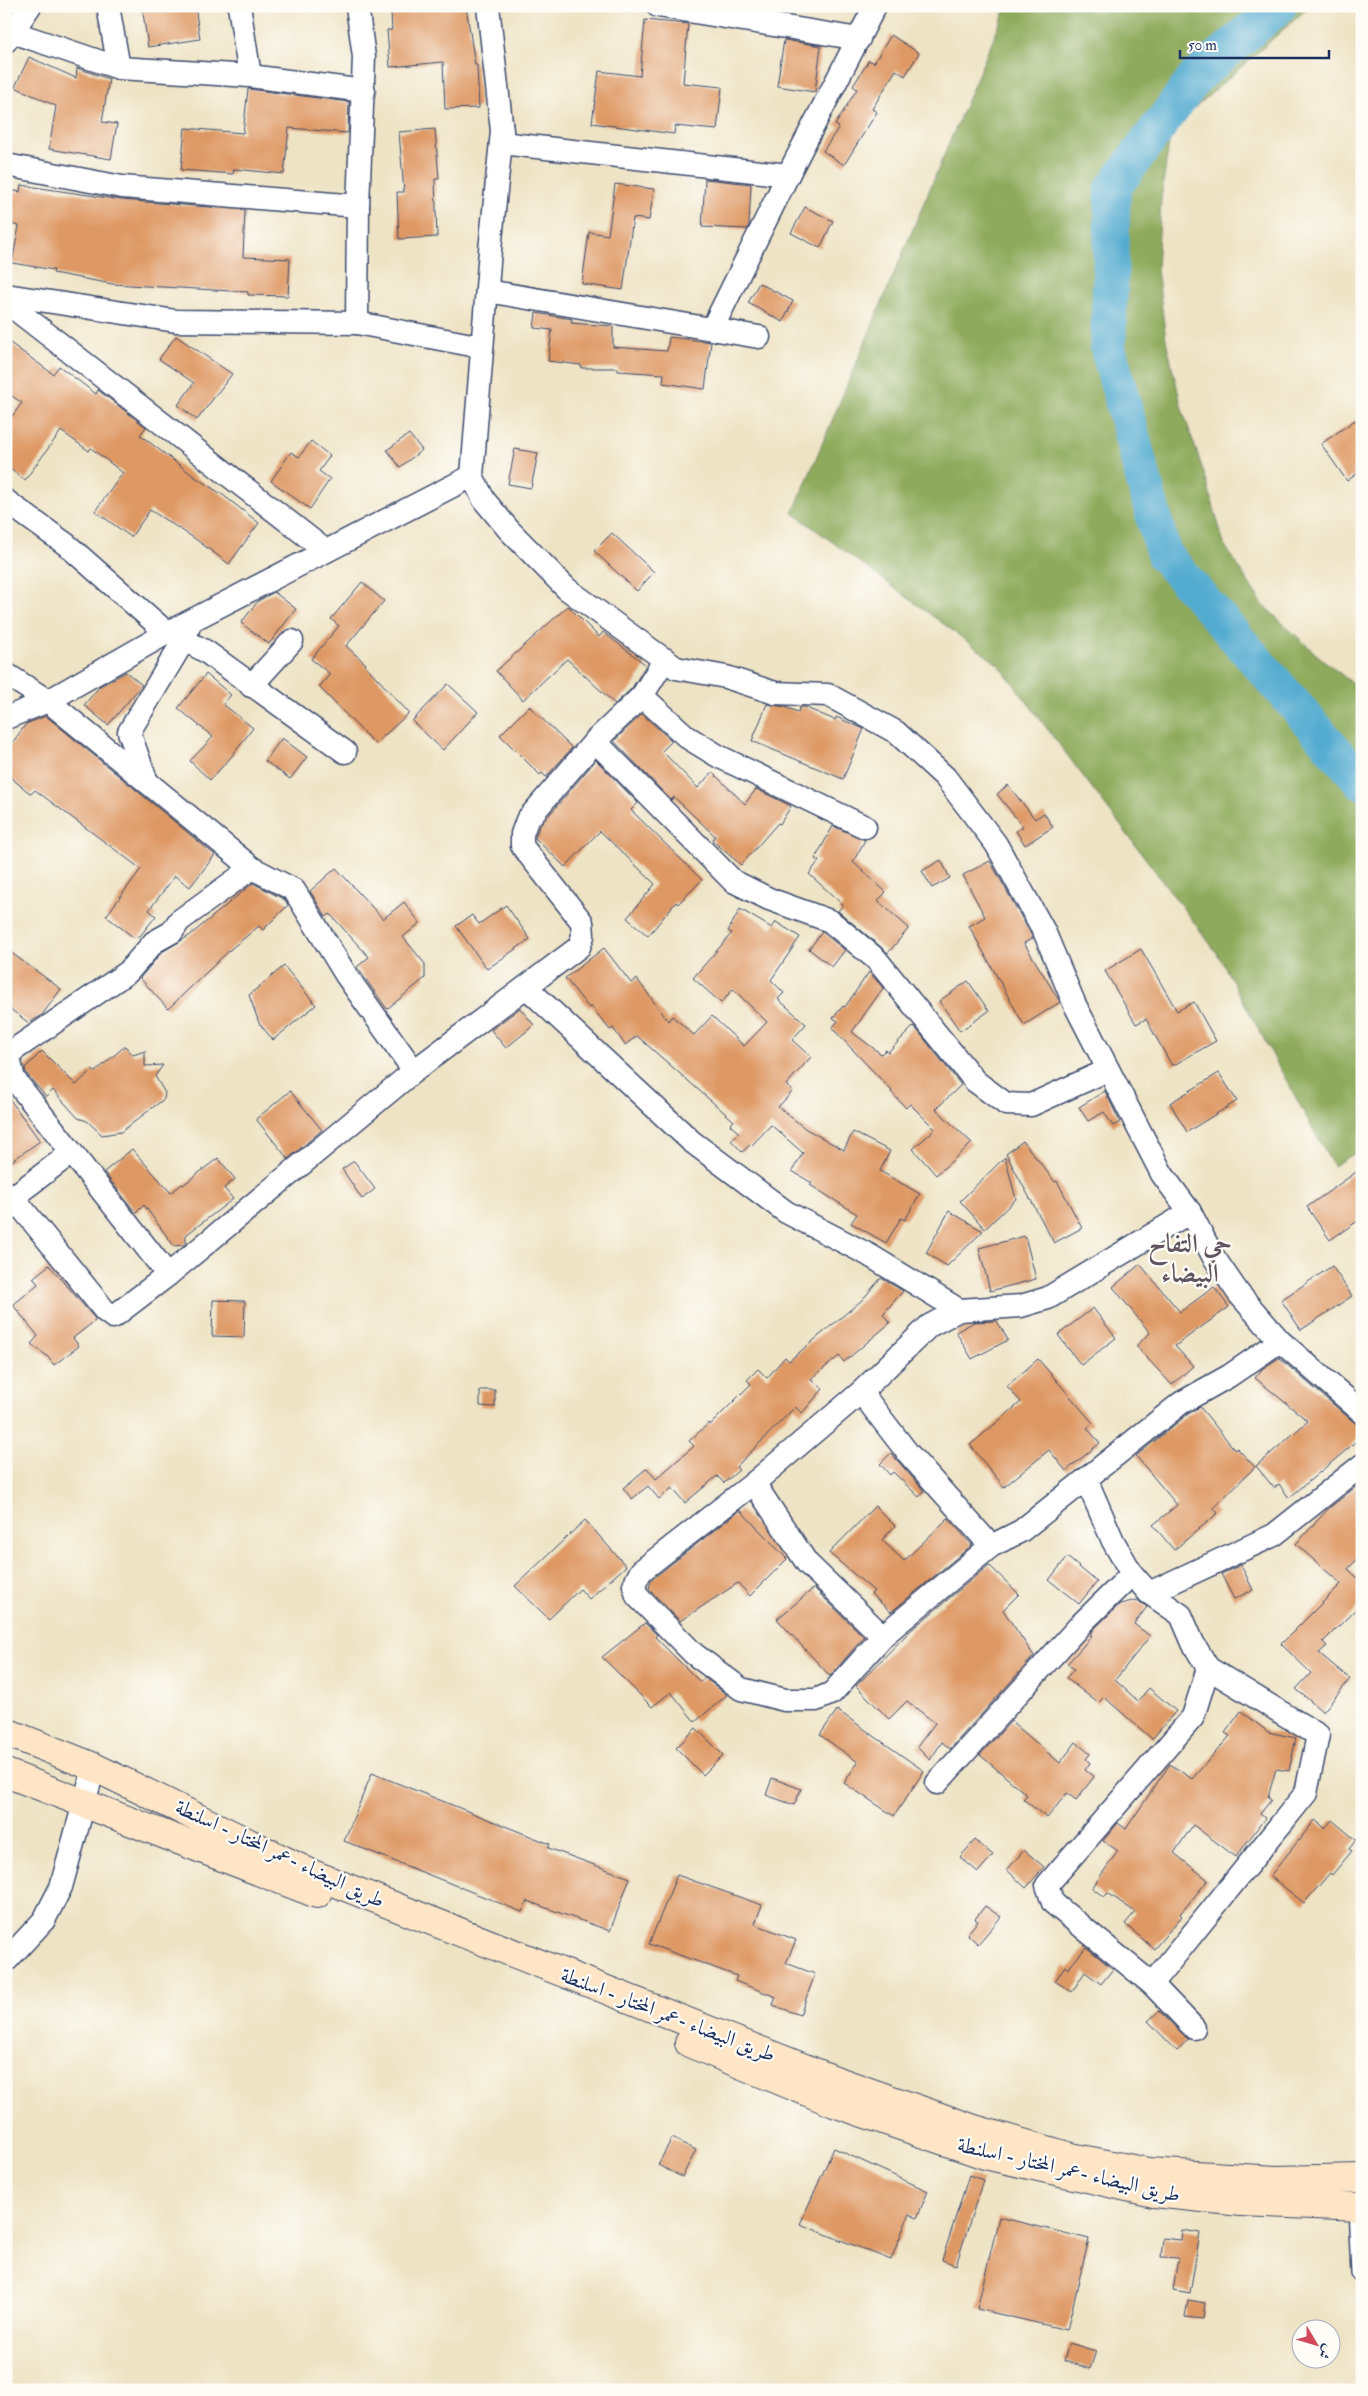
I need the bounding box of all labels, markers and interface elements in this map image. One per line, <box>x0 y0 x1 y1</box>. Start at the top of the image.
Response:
scale bar <box>1180 28 1329 60</box>
text: 50 m <box>1188 36 1217 55</box>
district label: حي التفاح البيضاء <box>1148 1228 1232 1290</box>
street label: طريق البيضاء -عمر المختار - اسلنطة <box>171 1794 389 1914</box>
street label: طريق البيضاء -عمر المختار - اسلنطة <box>557 1962 779 2068</box>
street label: طريق البيضاء -عمر المختار - اسلنطة <box>955 2131 1183 2209</box>
north arrow <box>1290 2318 1340 2368</box>
text: ش <box>1315 2341 1337 2362</box>

